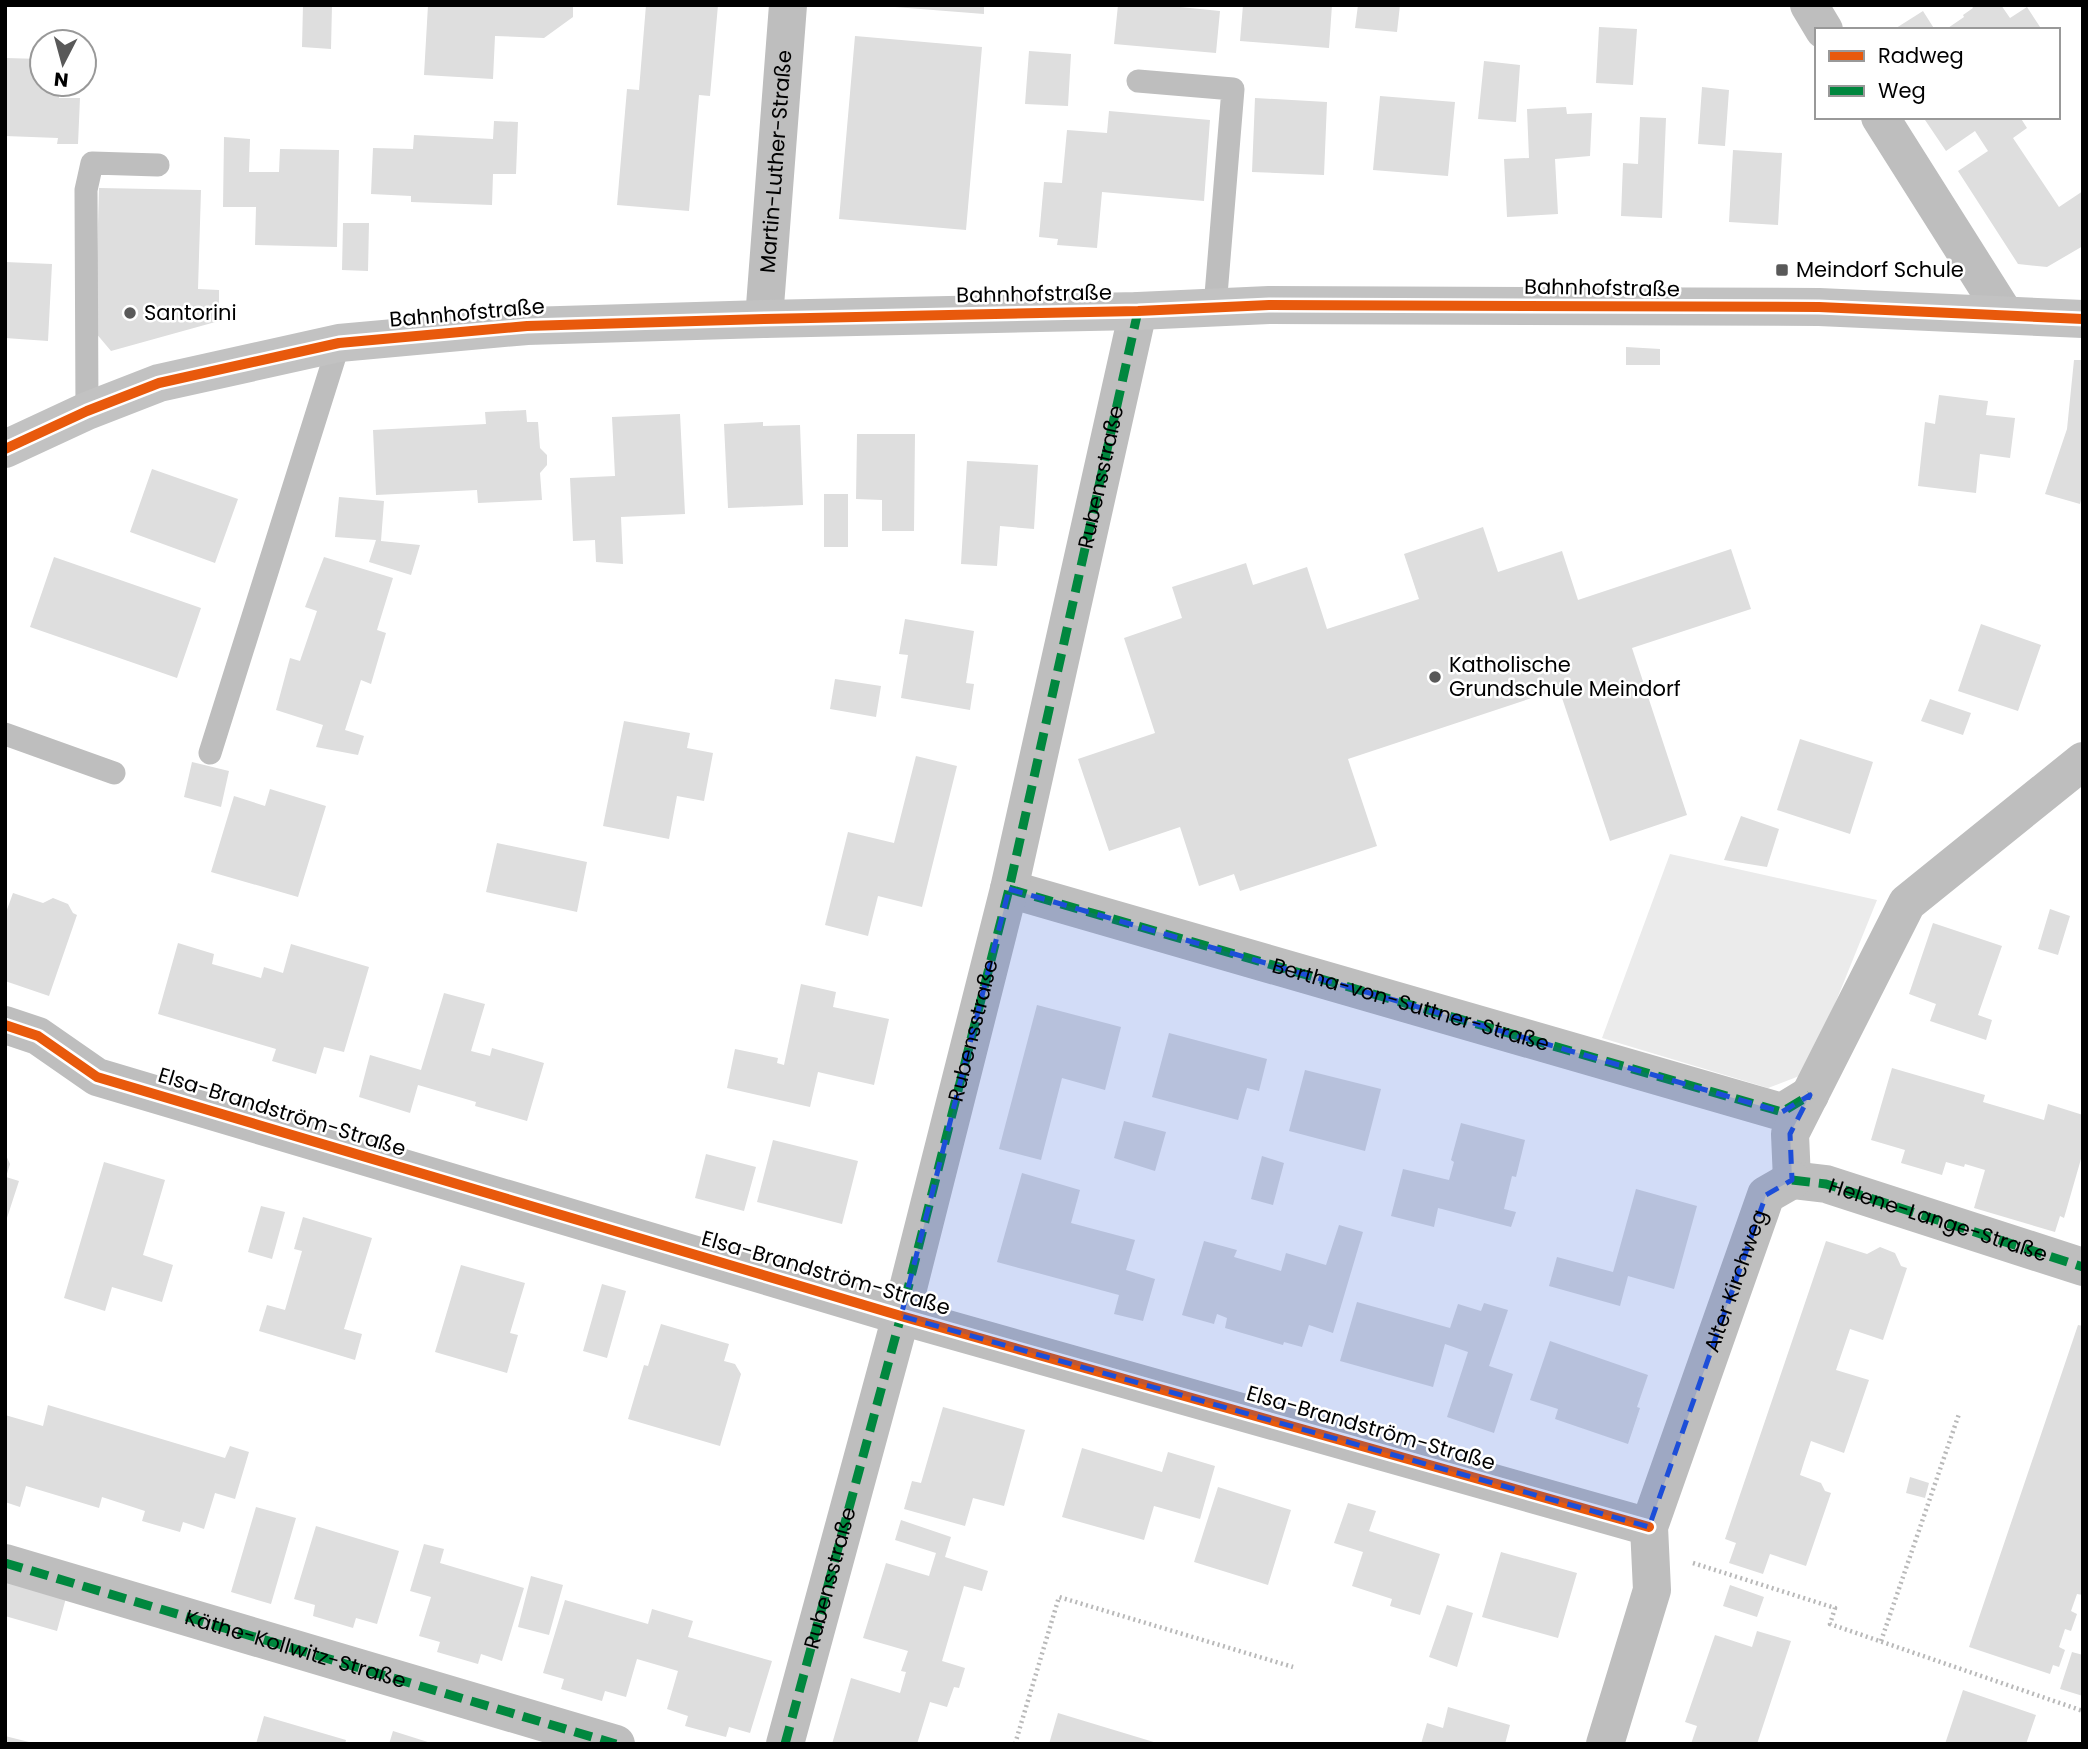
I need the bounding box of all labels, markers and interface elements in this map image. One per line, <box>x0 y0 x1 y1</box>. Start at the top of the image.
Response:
north arrow <box>28 28 98 98</box>
legend <box>1815 28 2060 119</box>
text: Radweg <box>1878 41 1964 70</box>
street label: Martin-Luther-Straße <box>753 49 799 274</box>
text: N <box>53 65 70 94</box>
text: Weg <box>1878 76 1926 105</box>
place label: Meindorf Schule <box>1796 255 1964 284</box>
marker: Meindorf Schule <box>1774 262 1790 278</box>
street label: Bahnhofstraße <box>1524 272 1680 303</box>
street label: Bahnhofstraße <box>956 278 1112 309</box>
street label: Bahnhofstraße <box>388 291 546 334</box>
place label: Santorini <box>144 298 237 327</box>
marker: Santorini <box>122 305 138 321</box>
street label: Rubensstraße <box>1070 403 1131 551</box>
place label: Katholische Grundschule Meindorf <box>1449 650 1681 703</box>
marker: Katholische Grundschule Meindorf <box>1427 669 1443 685</box>
street label: Bertha-von-Suttner-Straße <box>1269 951 1553 1058</box>
street label: Rubensstraße <box>941 956 1005 1105</box>
street label: Elsa-Brandström-Straße <box>155 1060 410 1163</box>
street label: Helene-Lange-Straße <box>1825 1171 2052 1269</box>
street label: Alter Kirchweg <box>1697 1205 1774 1356</box>
street label: Elsa-Brandström-Straße <box>698 1223 954 1322</box>
street label: Elsa-Brandström-Straße <box>1243 1378 1499 1477</box>
street label: Rubensstraße <box>796 1504 863 1652</box>
street label: Käthe-Kollwitz-Straße <box>182 1602 410 1695</box>

